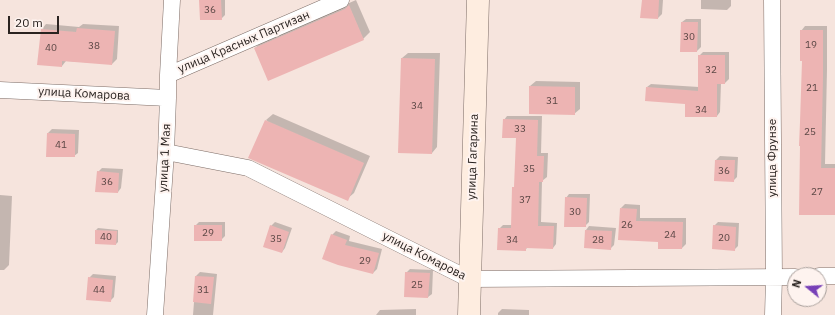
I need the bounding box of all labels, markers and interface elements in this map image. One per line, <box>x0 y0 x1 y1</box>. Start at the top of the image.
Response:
house number: 36 <box>204 4 216 16</box>
scale bar <box>10 8 61 34</box>
street label: улица Красных Партизан <box>176 8 312 76</box>
text: 20 m <box>15 15 43 30</box>
house number: 30 <box>683 31 695 43</box>
house number: 19 <box>805 39 817 51</box>
house number: 38 <box>88 40 100 52</box>
house number: 40 <box>45 42 57 54</box>
house number: 32 <box>705 64 717 76</box>
house number: 21 <box>806 82 818 94</box>
street label: улица Комарова <box>38 84 130 104</box>
house number: 31 <box>546 95 558 107</box>
house number: 34 <box>411 100 423 112</box>
house number: 34 <box>695 104 707 116</box>
street label: улица Гагарина <box>464 114 482 200</box>
street label: улица Фрунзе <box>766 119 780 197</box>
street label: улица 1 Мая <box>156 123 174 193</box>
house number: 33 <box>514 123 526 135</box>
house number: 25 <box>804 126 816 138</box>
house number: 41 <box>55 139 67 151</box>
house number: 35 <box>523 163 535 175</box>
house number: 36 <box>718 165 730 177</box>
house number: 36 <box>101 176 113 188</box>
house number: 27 <box>811 186 823 198</box>
house number: 37 <box>519 194 531 206</box>
house number: 30 <box>569 206 581 218</box>
house number: 26 <box>621 219 633 231</box>
house number: 29 <box>202 227 214 239</box>
street label: улица Комарова <box>380 229 468 283</box>
house number: 24 <box>664 229 676 241</box>
house number: 40 <box>100 231 112 243</box>
house number: 20 <box>718 232 730 244</box>
house number: 35 <box>270 233 282 245</box>
house number: 34 <box>506 234 518 246</box>
house number: 28 <box>592 234 604 246</box>
house number: 29 <box>359 255 371 267</box>
north arrow <box>787 267 827 307</box>
text: N <box>789 278 804 290</box>
house number: 25 <box>411 279 423 291</box>
house number: 44 <box>93 284 105 296</box>
house number: 31 <box>197 284 209 296</box>

